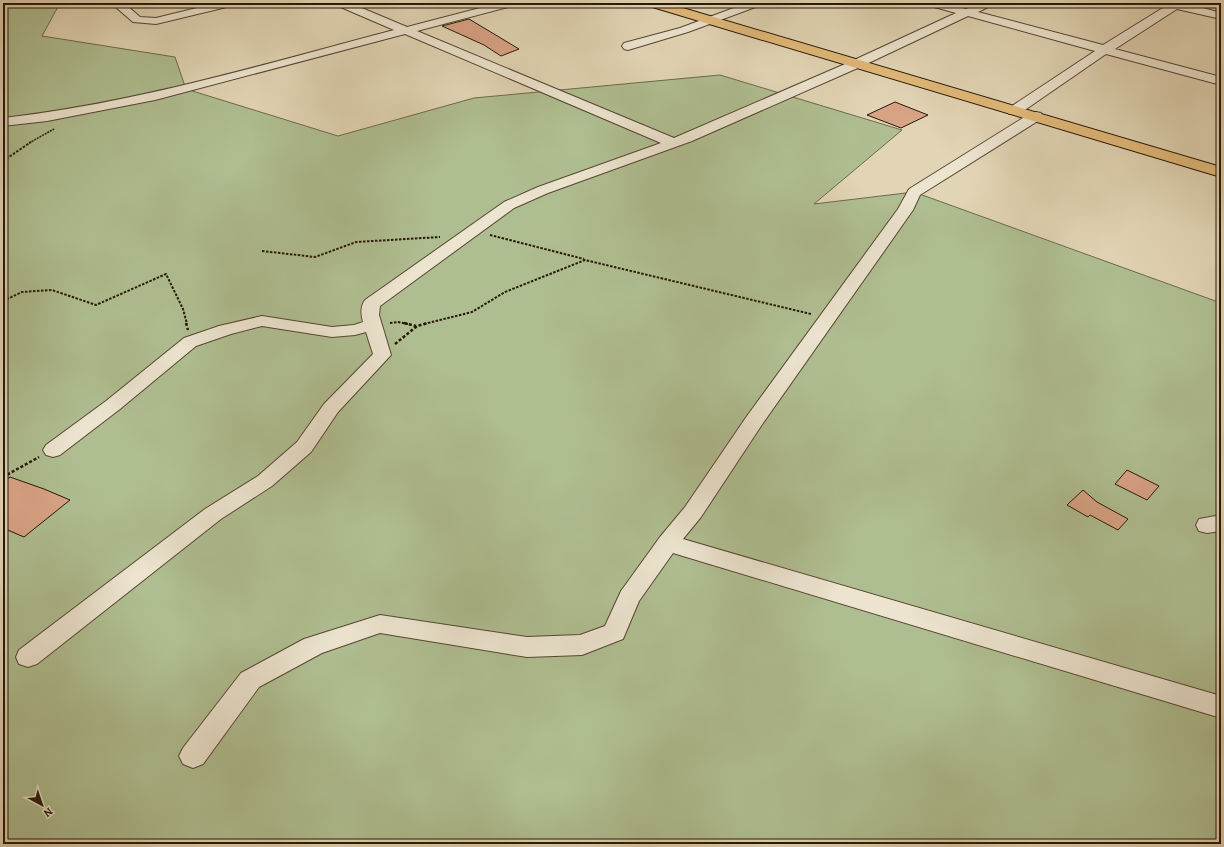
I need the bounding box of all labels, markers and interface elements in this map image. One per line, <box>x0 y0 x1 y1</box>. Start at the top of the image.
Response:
north arrow <box>22 785 62 825</box>
text: N <box>40 804 56 821</box>

